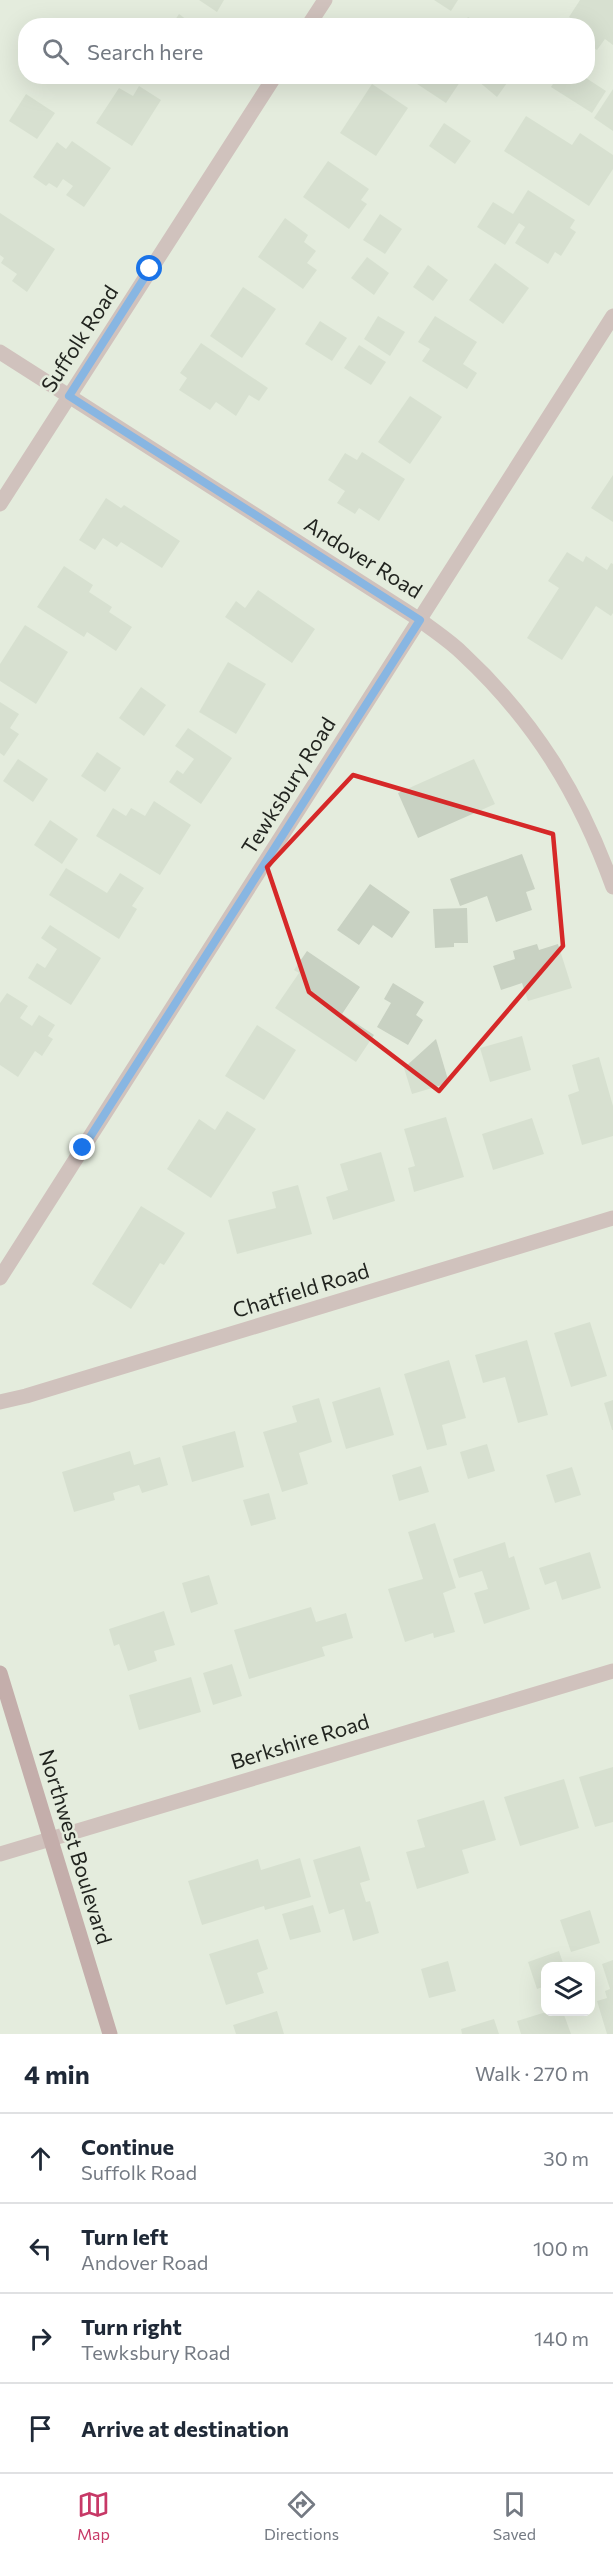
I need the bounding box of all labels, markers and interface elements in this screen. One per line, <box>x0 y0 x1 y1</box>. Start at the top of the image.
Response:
search box <box>18 18 595 84</box>
icon: search <box>39 35 72 68</box>
text: Search here <box>87 38 203 65</box>
route start <box>136 255 162 281</box>
street label: Suffolk Road <box>35 280 122 396</box>
street label: Andover Road <box>300 511 427 603</box>
street label: Tewksbury Road <box>236 712 340 858</box>
route end <box>69 1134 95 1160</box>
street label: Chatfield Road <box>229 1257 372 1322</box>
street label: Berkshire Road <box>227 1708 372 1774</box>
street label: Northwest Boulevard <box>35 1746 118 1947</box>
map controls <box>541 1962 595 2016</box>
button: layers <box>541 1962 595 2016</box>
text: 4 min <box>24 2058 90 2089</box>
text: Walk · 270 m <box>475 2061 589 2085</box>
text: Continue <box>81 2133 174 2160</box>
icon: ahead <box>24 2142 57 2175</box>
text: 30 m <box>543 2146 589 2170</box>
text: Suffolk Road <box>81 2160 197 2184</box>
text: Turn left <box>81 2223 168 2250</box>
icon: left <box>24 2232 57 2265</box>
text: 100 m <box>533 2236 589 2260</box>
text: Andover Road <box>81 2250 208 2274</box>
text: Turn right <box>81 2313 182 2340</box>
icon: right <box>24 2322 57 2355</box>
text: 140 m <box>534 2326 589 2350</box>
text: Tewksbury Road <box>81 2340 230 2364</box>
icon: arrive <box>24 2412 57 2445</box>
text: Arrive at destination <box>81 2415 289 2442</box>
tab: Map <box>77 2488 110 2543</box>
tab: Directions <box>264 2488 339 2543</box>
tab: Saved <box>493 2488 536 2543</box>

